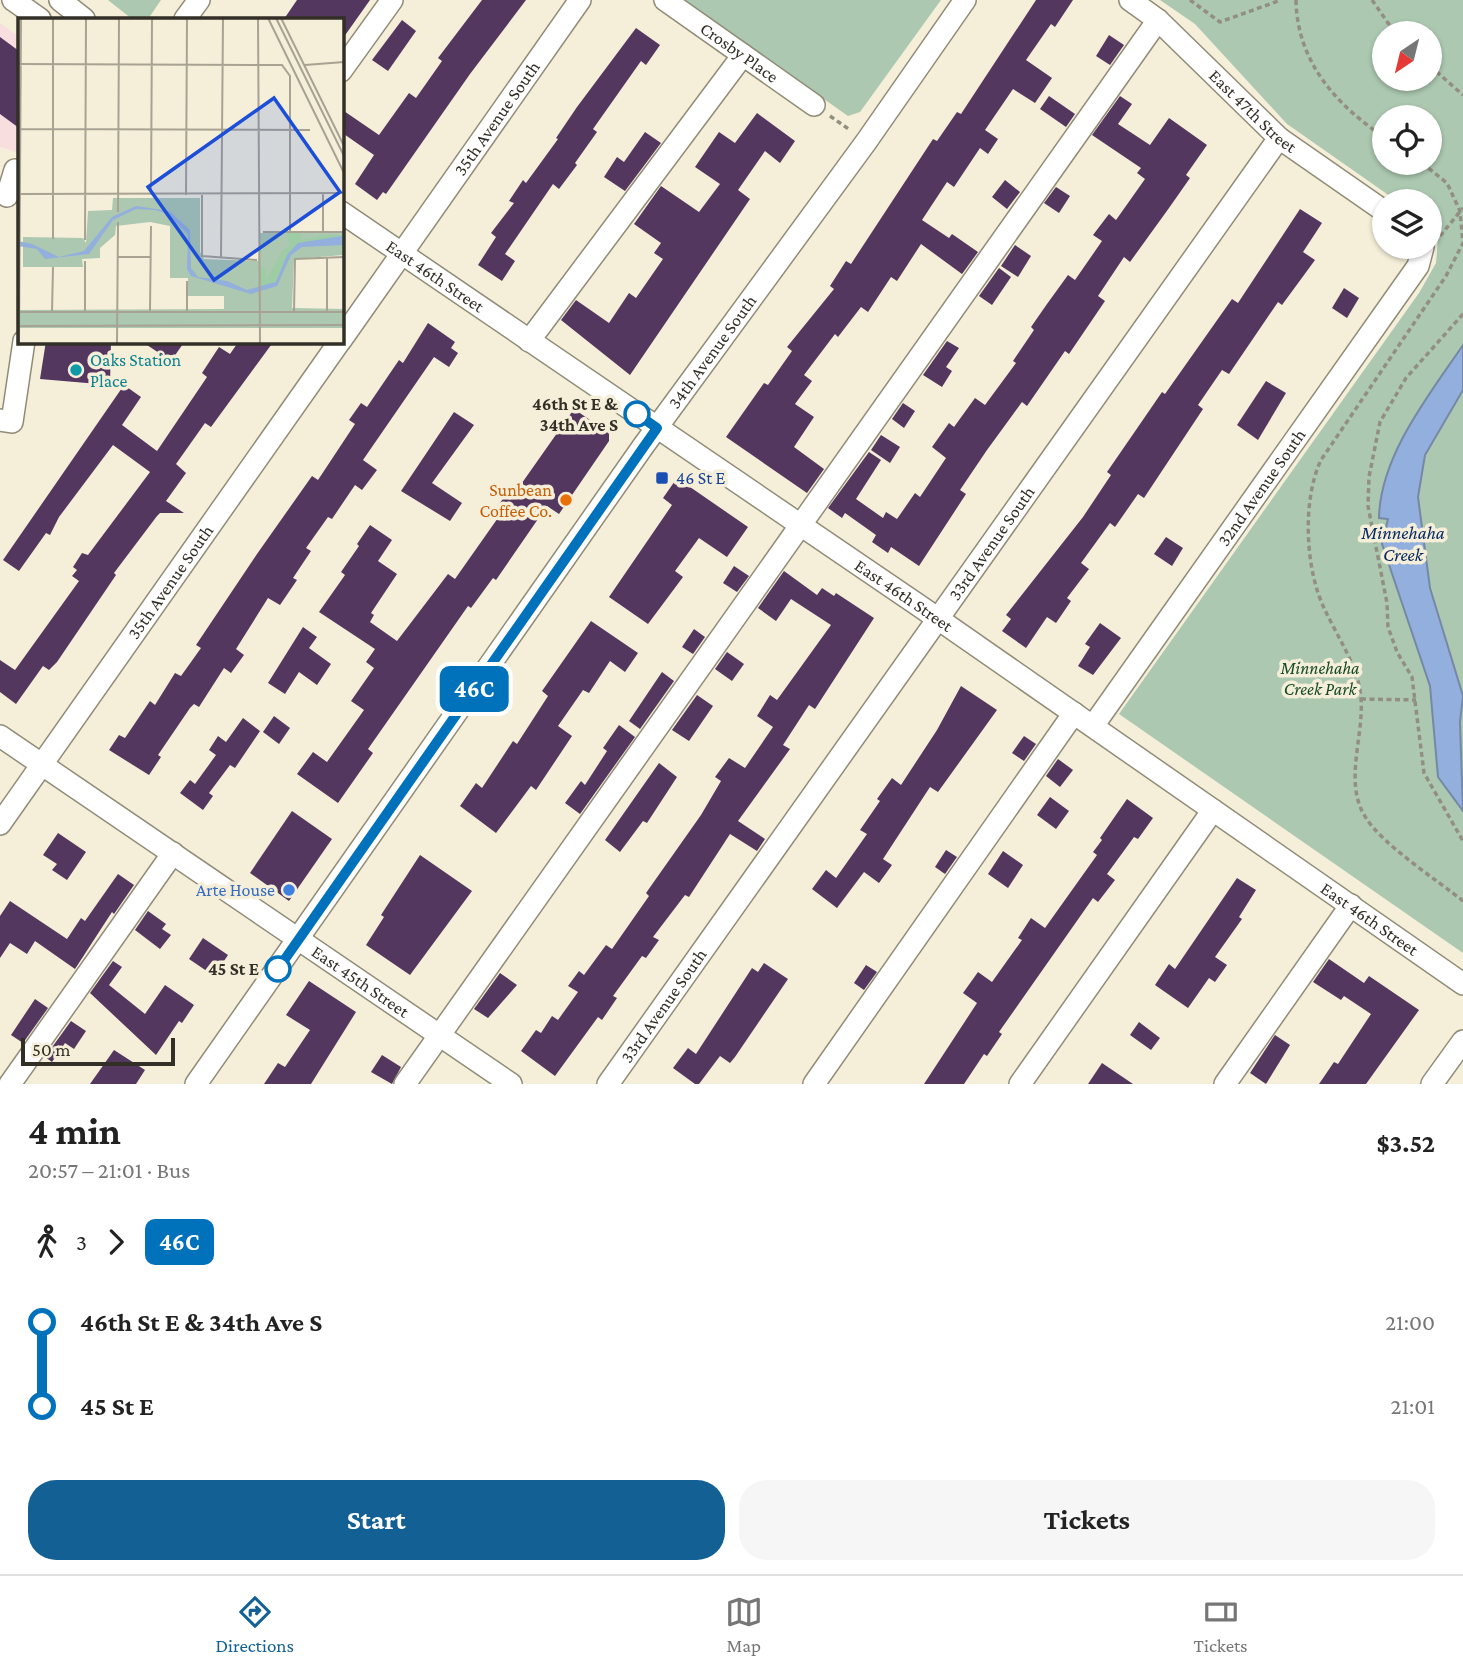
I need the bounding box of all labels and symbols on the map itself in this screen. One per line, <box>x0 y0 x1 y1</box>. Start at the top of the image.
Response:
inset map <box>18 18 343 343</box>
street label: Crosby Place <box>696 18 782 87</box>
north arrow <box>1372 21 1442 91</box>
street label: 35th Avenue South <box>450 57 544 179</box>
street label: East 47th Street <box>1205 65 1301 158</box>
street label: East 46th Street <box>382 236 489 317</box>
street label: 34th Avenue South <box>664 291 761 412</box>
place label: Oaks Station Place <box>90 350 182 391</box>
marker: Oaks Station Place <box>68 362 84 378</box>
place label: 46th St E & 34th Ave S <box>532 394 618 435</box>
marker: 46th St E & 34th Ave S <box>624 401 650 427</box>
street label: 32nd Avenue South <box>1213 425 1310 550</box>
place label: 46 St E <box>676 468 725 488</box>
marker: 46 St E <box>654 470 670 486</box>
place label: Sunbean Coffee Co. <box>479 480 552 521</box>
street label: 33rd Avenue South <box>944 482 1039 604</box>
marker: Sunbean Coffee Co. <box>558 492 574 508</box>
street label: 35th Avenue South <box>123 521 218 643</box>
water label: Minnehaha Creek <box>1360 522 1445 565</box>
street label: East 46th Street <box>851 555 957 637</box>
park label: Minnehaha Creek Park <box>1279 658 1360 699</box>
line badge: 46C <box>434 666 514 712</box>
street label: East 46th Street <box>1317 878 1423 960</box>
place label: Arte House <box>196 880 275 900</box>
marker: Arte House <box>281 882 297 898</box>
street label: East 45th Street <box>308 941 414 1022</box>
street label: 33rd Avenue South <box>616 945 711 1066</box>
marker: 45 St E <box>265 956 291 982</box>
place label: 45 St E <box>208 959 259 979</box>
scale bar <box>21 1035 175 1067</box>

